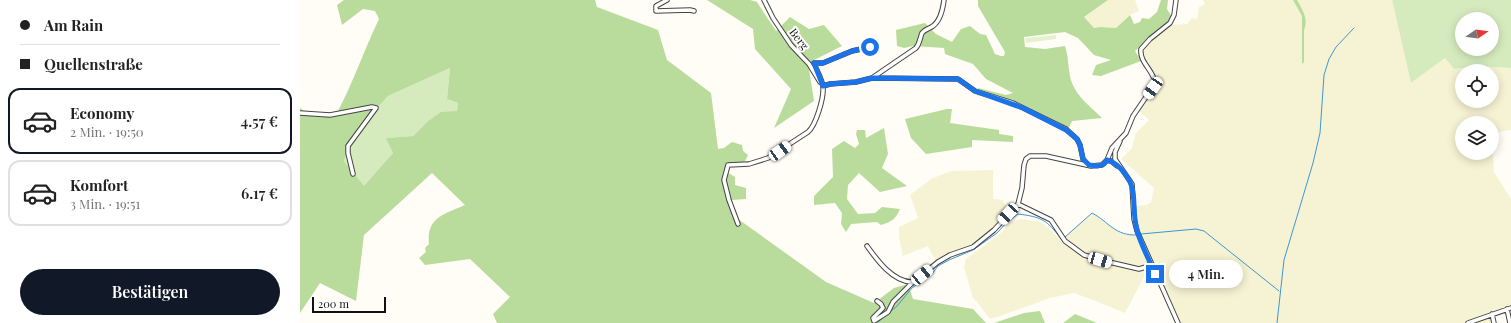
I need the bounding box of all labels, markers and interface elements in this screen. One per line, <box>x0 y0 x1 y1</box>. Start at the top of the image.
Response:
north arrow <box>1455 12 1499 56</box>
map controls <box>1455 12 1499 160</box>
text: Am Rain <box>44 15 103 35</box>
street label: Berg <box>786 25 813 53</box>
route start <box>861 38 879 56</box>
text: Quellenstraße <box>44 54 143 74</box>
button: locate <box>1455 64 1499 108</box>
car <box>1141 75 1165 101</box>
icon: car <box>22 103 58 139</box>
text: Economy <box>70 103 134 123</box>
text: 4.57 € <box>241 111 278 131</box>
button: layers <box>1455 116 1499 160</box>
text: 2 Min. · 19:50 <box>70 123 144 140</box>
car <box>767 139 793 163</box>
icon: car <box>22 175 58 211</box>
text: Komfort <box>70 175 128 195</box>
text: 6.17 € <box>241 183 278 203</box>
text: 3 Min. · 19:51 <box>70 195 140 212</box>
car <box>995 201 1021 227</box>
car <box>1087 251 1113 269</box>
callout: 4 Min. <box>1169 260 1243 288</box>
car <box>909 263 935 287</box>
route end <box>1146 265 1164 283</box>
text: 4 Min. <box>1188 265 1224 282</box>
button: Bestätigen <box>20 269 280 315</box>
scale bar <box>312 295 386 314</box>
text: 200 m <box>318 296 349 311</box>

